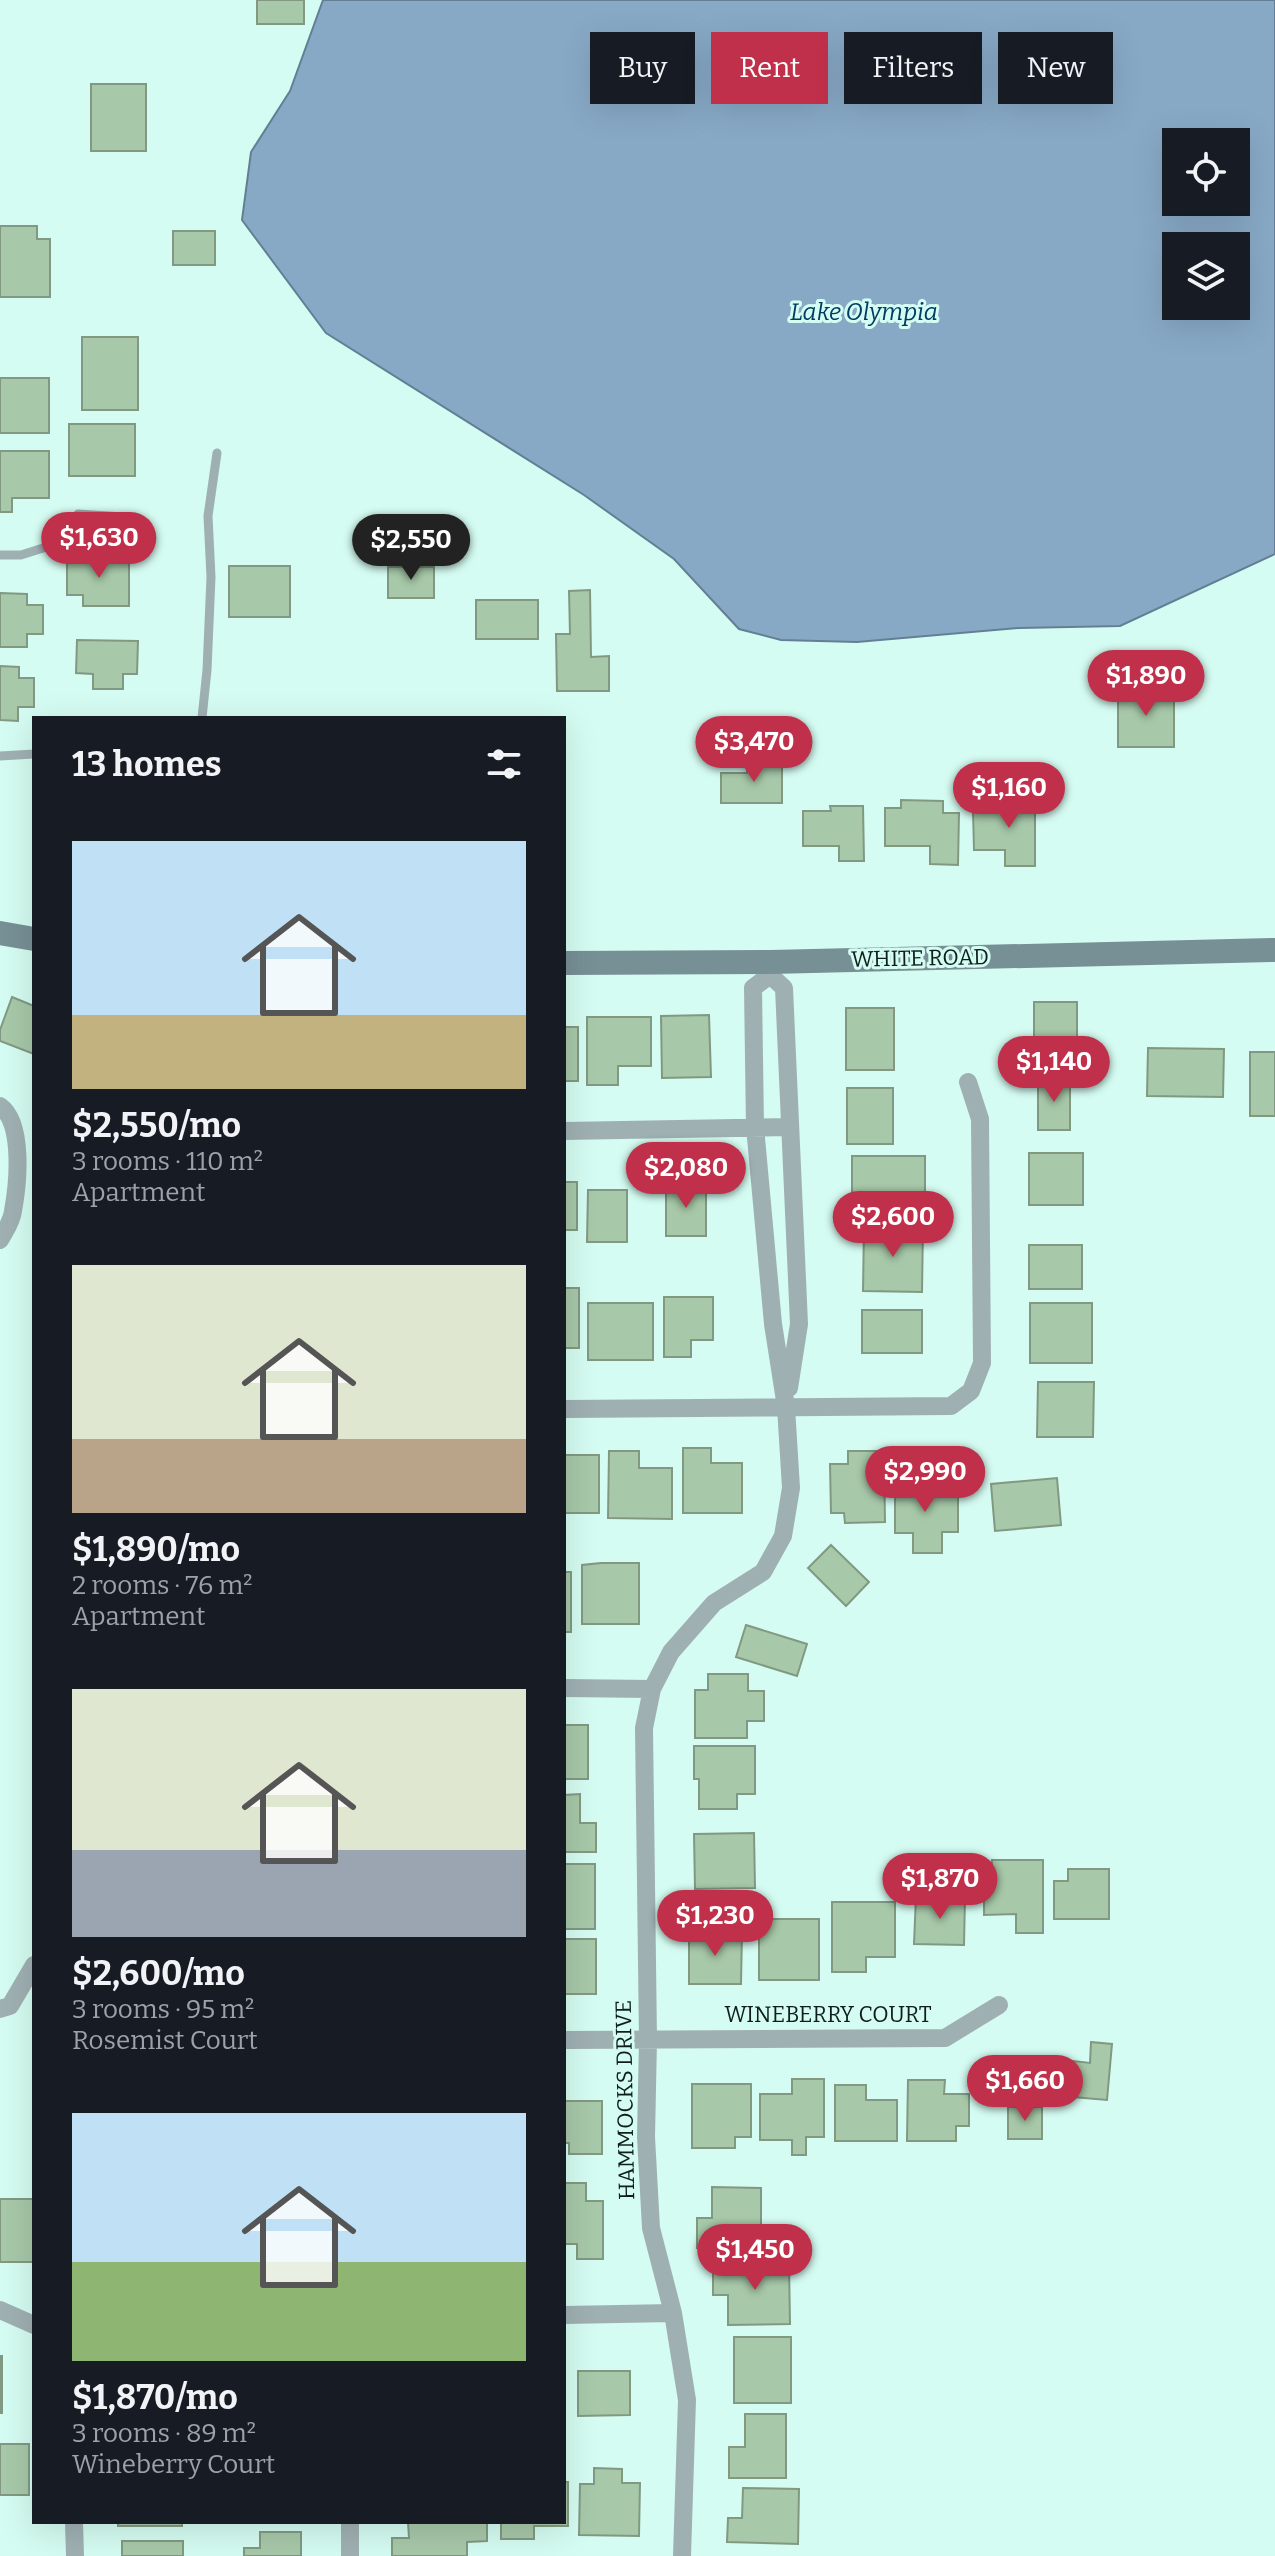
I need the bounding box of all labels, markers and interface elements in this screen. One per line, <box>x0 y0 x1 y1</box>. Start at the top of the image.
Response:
chip: Buy <box>590 32 695 104</box>
chip: Rent <box>711 32 828 104</box>
chip: Filters <box>844 32 982 104</box>
chip: New <box>998 32 1113 104</box>
map controls <box>1162 128 1250 320</box>
button: locate <box>1162 128 1250 216</box>
button: layers <box>1162 232 1250 320</box>
water label: Lake Olympia <box>790 298 938 326</box>
pin: $1,630 <box>34 512 164 580</box>
pin: $2,550 <box>346 514 476 582</box>
text: $1,630 <box>59 522 139 553</box>
text: $2,550 <box>370 524 452 555</box>
pin: $1,890 <box>1081 650 1211 718</box>
text: $1,890 <box>1106 660 1186 691</box>
pin: $3,470 <box>689 716 819 784</box>
text: $3,470 <box>713 726 795 757</box>
icon: filters <box>482 742 526 786</box>
text: 13 homes <box>72 744 221 785</box>
pin: $1,160 <box>944 762 1074 830</box>
text: $1,160 <box>971 772 1047 803</box>
icon: home <box>227 893 371 1037</box>
street label: WHITE ROAD <box>851 943 989 973</box>
pin: $1,140 <box>989 1036 1119 1104</box>
text: $1,140 <box>1016 1046 1092 1077</box>
text: $2,550/mo <box>72 1105 241 1146</box>
pin: $2,080 <box>621 1142 751 1210</box>
text: 3 rooms · 110 m² <box>72 1146 263 1177</box>
text: $2,080 <box>644 1152 728 1183</box>
text: Apartment <box>72 1177 205 1208</box>
pin: $2,600 <box>828 1191 958 1259</box>
text: $2,600 <box>851 1201 935 1232</box>
icon: home <box>227 1317 371 1461</box>
pin: $2,990 <box>860 1446 990 1514</box>
text: $2,990 <box>883 1456 967 1487</box>
text: $1,890/mo <box>72 1529 240 1570</box>
text: 2 rooms · 76 m² <box>72 1570 252 1601</box>
text: Apartment <box>72 1601 205 1632</box>
icon: home <box>227 1741 371 1885</box>
pin: $1,870 <box>875 1853 1005 1921</box>
text: $1,870 <box>900 1863 980 1894</box>
pin: $1,230 <box>650 1890 780 1958</box>
text: $1,230 <box>675 1900 755 1931</box>
text: $2,600/mo <box>72 1953 245 1994</box>
text: 3 rooms · 95 m² <box>72 1994 254 2025</box>
street label: HAMMOCKS DRIVE <box>610 2000 640 2200</box>
street label: WINEBERRY COURT <box>724 2001 932 2028</box>
text: Rosemist Court <box>72 2025 258 2056</box>
pin: $1,660 <box>960 2055 1090 2123</box>
text: $1,660 <box>985 2065 1065 2096</box>
icon: home <box>227 2165 371 2309</box>
pin: $1,450 <box>690 2224 820 2292</box>
text: $1,450 <box>715 2234 795 2265</box>
text: $1,870/mo <box>72 2377 238 2418</box>
text: 3 rooms · 89 m² <box>72 2418 256 2449</box>
text: Wineberry Court <box>72 2449 275 2480</box>

